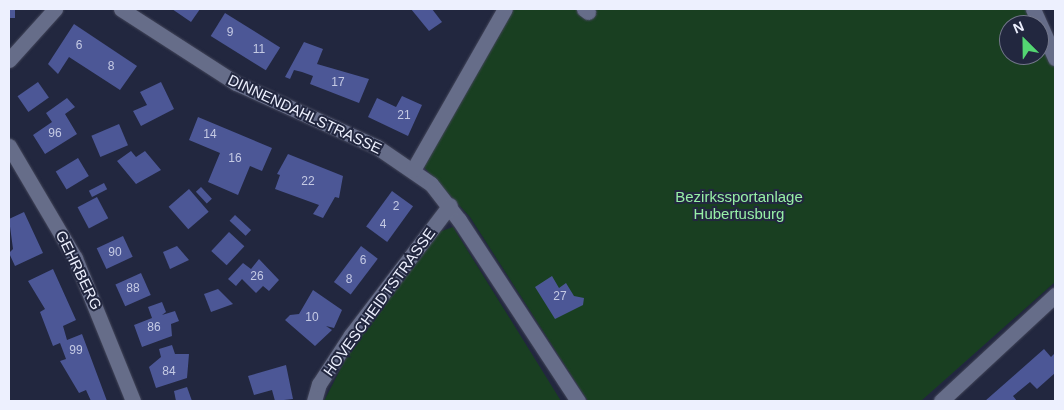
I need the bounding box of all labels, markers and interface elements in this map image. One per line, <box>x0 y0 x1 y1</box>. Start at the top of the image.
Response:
north arrow <box>999 15 1049 65</box>
text: N <box>1011 18 1026 36</box>
house number: 9 <box>227 26 233 40</box>
house number: 6 <box>76 39 82 53</box>
house number: 11 <box>253 43 265 57</box>
house number: 8 <box>108 60 114 74</box>
street label: DINNENDAHLSTRASSE <box>225 70 385 158</box>
house number: 17 <box>331 76 345 90</box>
house number: 21 <box>397 109 411 123</box>
house number: 96 <box>48 127 62 141</box>
house number: 14 <box>203 128 217 142</box>
house number: 16 <box>228 152 242 166</box>
house number: 22 <box>301 175 315 189</box>
park label: Bezirkssportanlage Hubertusburg <box>675 187 803 222</box>
house number: 2 <box>393 200 399 214</box>
house number: 4 <box>380 218 386 232</box>
street label: HOVESCHEIDTSTRASSE <box>319 225 439 379</box>
street label: GEHRBERG <box>52 227 106 313</box>
house number: 90 <box>108 246 122 260</box>
house number: 6 <box>360 254 366 268</box>
house number: 26 <box>250 270 264 284</box>
house number: 8 <box>346 273 352 287</box>
house number: 88 <box>126 282 140 296</box>
house number: 27 <box>553 290 567 304</box>
house number: 10 <box>305 311 319 325</box>
house number: 86 <box>147 321 161 335</box>
house number: 99 <box>69 344 83 358</box>
house number: 84 <box>162 365 176 379</box>

